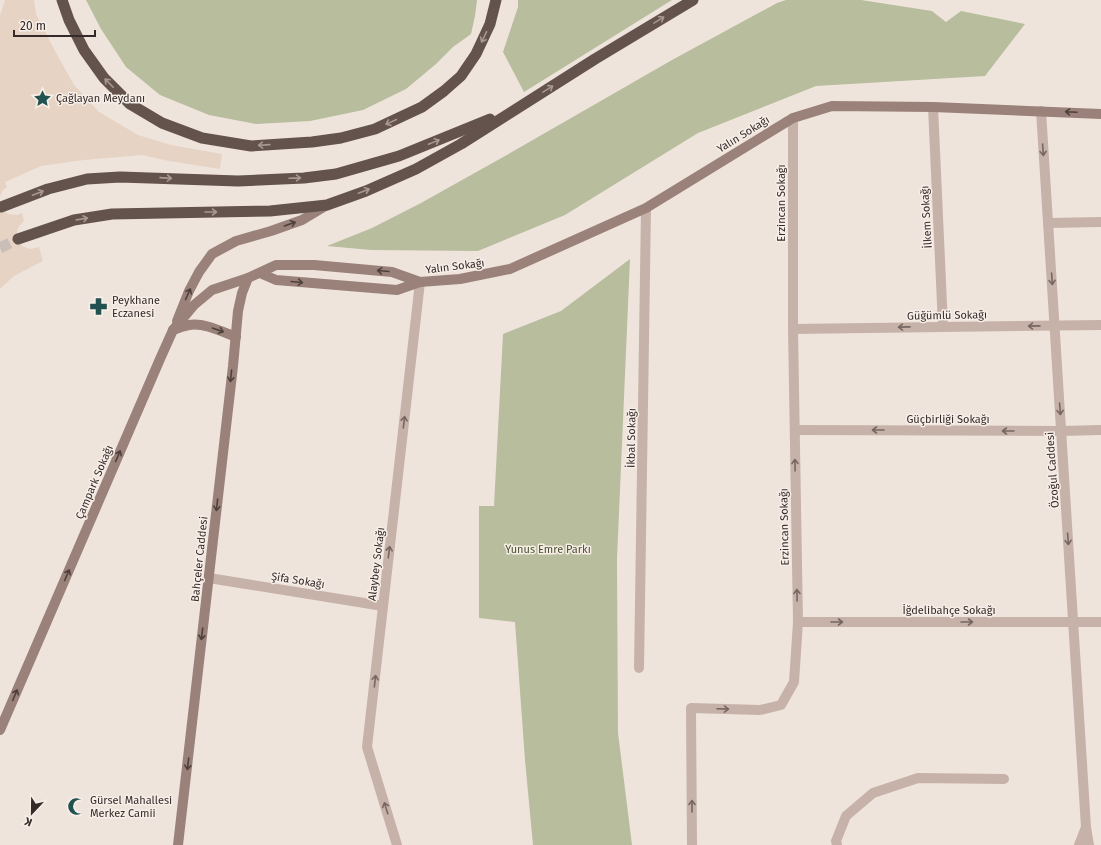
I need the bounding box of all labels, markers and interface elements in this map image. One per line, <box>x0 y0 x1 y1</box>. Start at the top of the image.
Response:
scale bar <box>14 12 95 38</box>
one-way arrow <box>653 16 665 24</box>
text: 20 m <box>20 19 46 33</box>
one-way arrow <box>480 31 487 43</box>
one-way arrow <box>104 78 114 88</box>
one-way arrow <box>542 85 553 93</box>
place icon: Çağlayan Meydanı <box>33 88 53 108</box>
place label: Çağlayan Meydanı <box>56 92 145 105</box>
one-way arrow <box>1065 109 1078 116</box>
street label: Yalın Sokağı <box>715 113 772 156</box>
one-way arrow <box>385 119 397 126</box>
one-way arrow <box>427 138 439 145</box>
one-way arrow <box>258 141 271 148</box>
one-way arrow <box>1040 143 1047 156</box>
street label: Erzincan Sokağı <box>775 164 788 242</box>
one-way arrow <box>159 174 172 181</box>
one-way arrow <box>288 175 301 182</box>
street label: İlkem Sokağı <box>917 185 935 249</box>
one-way arrow <box>358 187 370 195</box>
one-way arrow <box>31 189 43 197</box>
one-way arrow <box>204 208 217 216</box>
one-way arrow <box>75 215 88 223</box>
one-way arrow <box>283 220 295 228</box>
street label: Yalın Sokağı <box>425 256 485 277</box>
one-way arrow <box>377 267 390 275</box>
one-way arrow <box>1048 273 1055 286</box>
one-way arrow <box>290 279 303 286</box>
one-way arrow <box>185 288 192 300</box>
place label: Peykhane Eczanesi <box>112 294 160 320</box>
pharmacy icon: Peykhane Eczanesi <box>89 296 109 316</box>
street label: Güğümlü Sokağı <box>907 308 987 323</box>
one-way arrow <box>1028 322 1041 330</box>
one-way arrow <box>898 323 911 331</box>
one-way arrow <box>212 327 224 335</box>
one-way arrow <box>228 369 235 382</box>
one-way arrow <box>1056 402 1063 415</box>
street label: İkbal Sokağı <box>623 408 639 468</box>
street label: Güçbirliği Sokağı <box>906 413 990 426</box>
one-way arrow <box>400 416 408 429</box>
one-way arrow <box>872 426 885 434</box>
one-way arrow <box>1002 427 1015 435</box>
street label: Özoğul Caddesi <box>1042 431 1062 509</box>
street label: Çampark Sokağı <box>73 443 116 521</box>
one-way arrow <box>115 450 122 462</box>
one-way arrow <box>791 459 799 472</box>
street label: Erzincan Sokağı <box>777 488 792 566</box>
one-way arrow <box>213 498 221 511</box>
street label: Bahçeler Caddesi <box>189 516 210 602</box>
street label: Alaybey Sokağı <box>366 526 387 602</box>
one-way arrow <box>1065 532 1072 545</box>
park label: Yunus Emre Parkı <box>505 543 591 556</box>
one-way arrow <box>385 545 393 558</box>
one-way arrow <box>64 570 71 582</box>
street label: Şifa Sokağı <box>270 570 326 591</box>
one-way arrow <box>793 589 801 602</box>
street label: İğdelibahçe Sokağı <box>902 603 996 617</box>
one-way arrow <box>830 618 843 626</box>
one-way arrow <box>960 618 973 626</box>
one-way arrow <box>198 628 206 641</box>
one-way arrow <box>371 675 378 688</box>
one-way arrow <box>12 689 20 701</box>
one-way arrow <box>716 705 729 713</box>
one-way arrow <box>184 757 191 770</box>
north arrow <box>12 793 52 833</box>
place label: Gürsel Mahallesi Merkez Camii <box>90 794 172 820</box>
mosque icon: Gürsel Mahallesi Merkez Camii <box>67 796 87 816</box>
one-way arrow <box>688 800 696 813</box>
one-way arrow <box>382 801 389 814</box>
text: K <box>22 814 34 829</box>

